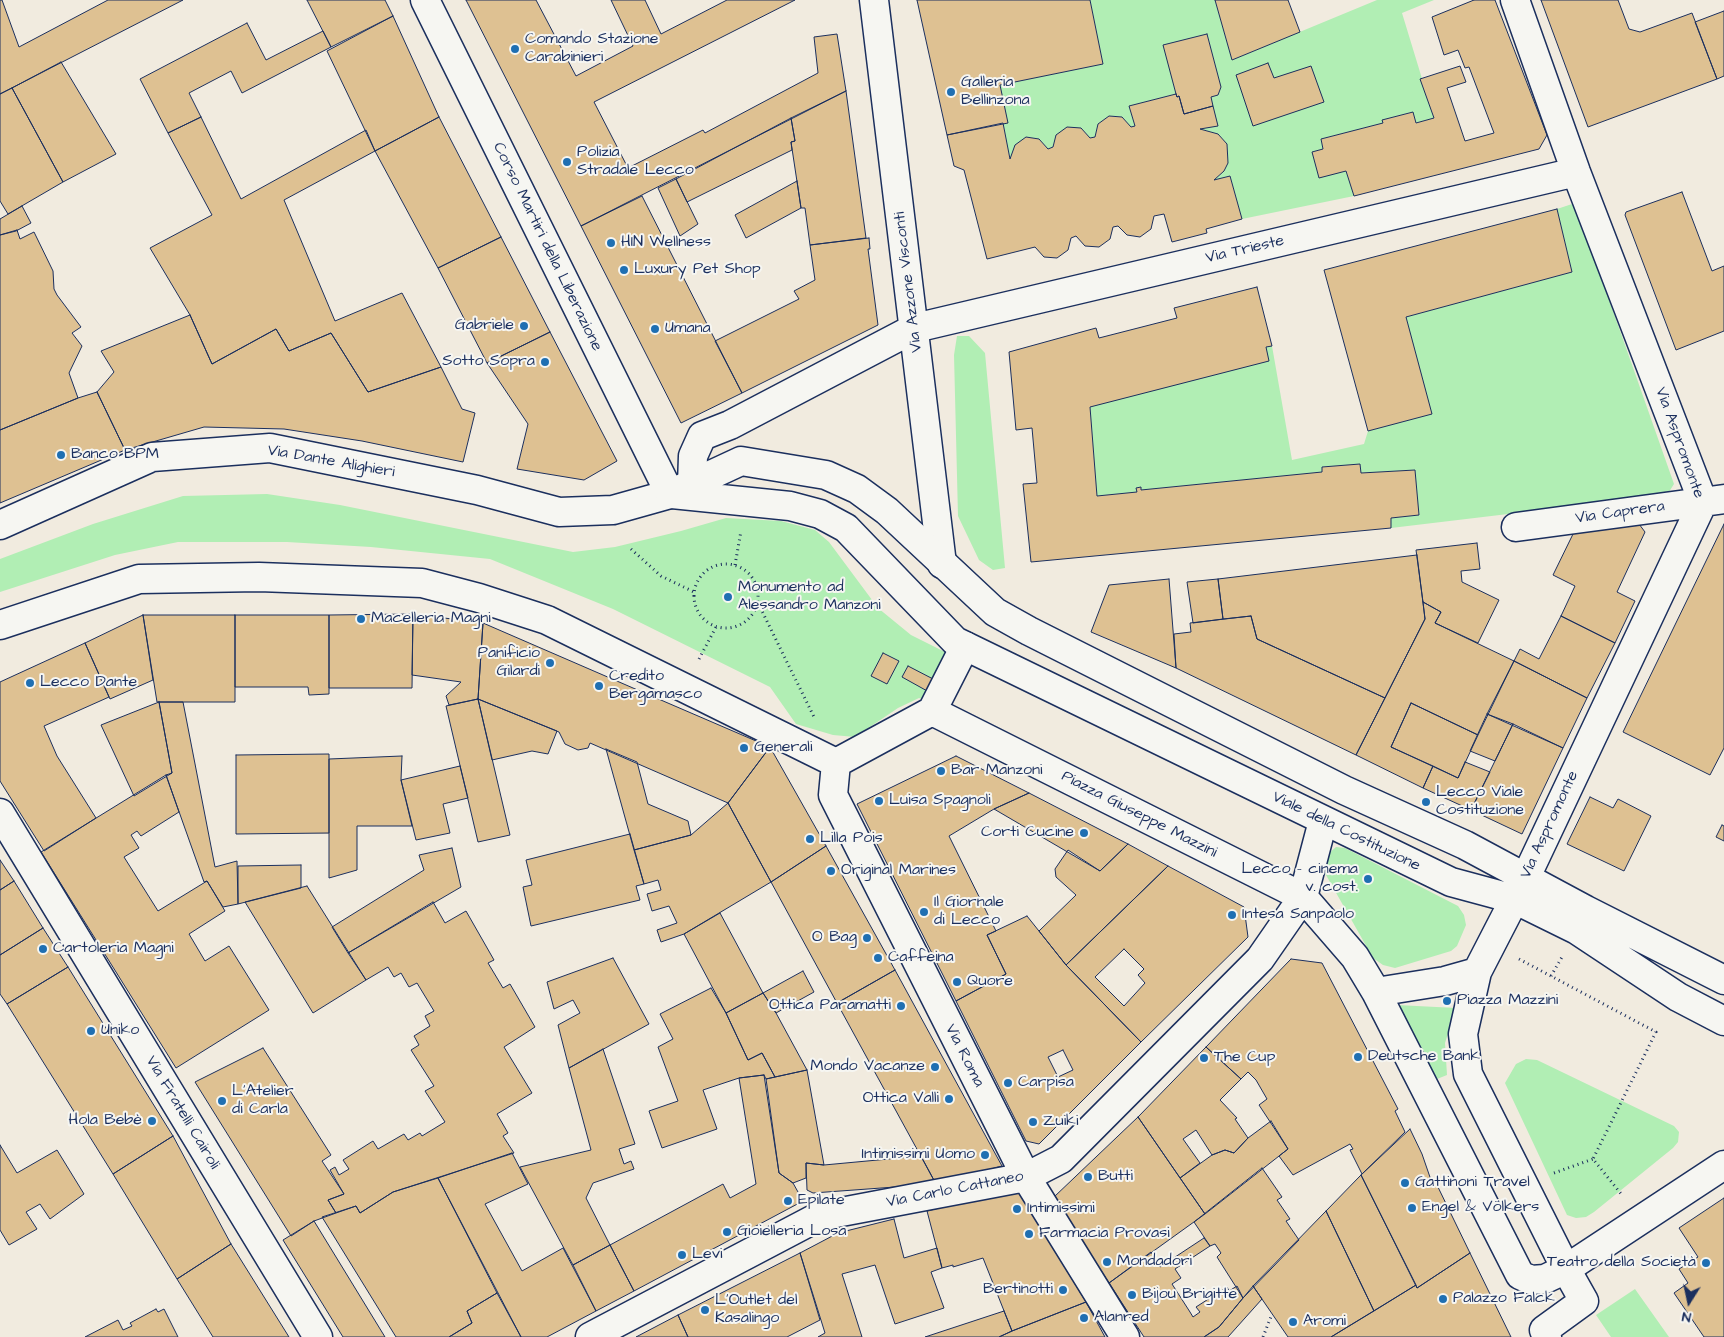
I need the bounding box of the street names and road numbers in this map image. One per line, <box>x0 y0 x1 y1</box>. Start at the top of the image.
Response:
street label: Corso Martiri della Liberazione <box>488 139 606 355</box>
street label: Via Azzone Visconti <box>891 211 927 353</box>
street label: Via Trieste <box>1204 232 1286 268</box>
street label: Via Aspromonte <box>1650 385 1708 501</box>
street label: Via Dante Alighieri <box>266 441 396 483</box>
street label: Via Caprera <box>1574 497 1666 529</box>
street label: Piazza Giuseppe Mazzini <box>1058 767 1220 863</box>
street label: Via Aspromonte <box>1517 768 1583 882</box>
street label: Viale della Costituzione <box>1269 788 1423 876</box>
street label: Via Roma <box>940 1021 988 1091</box>
street label: Via Fratelli Cairoli <box>141 1053 223 1173</box>
street label: Via Carlo Cattaneo <box>885 1167 1025 1213</box>

